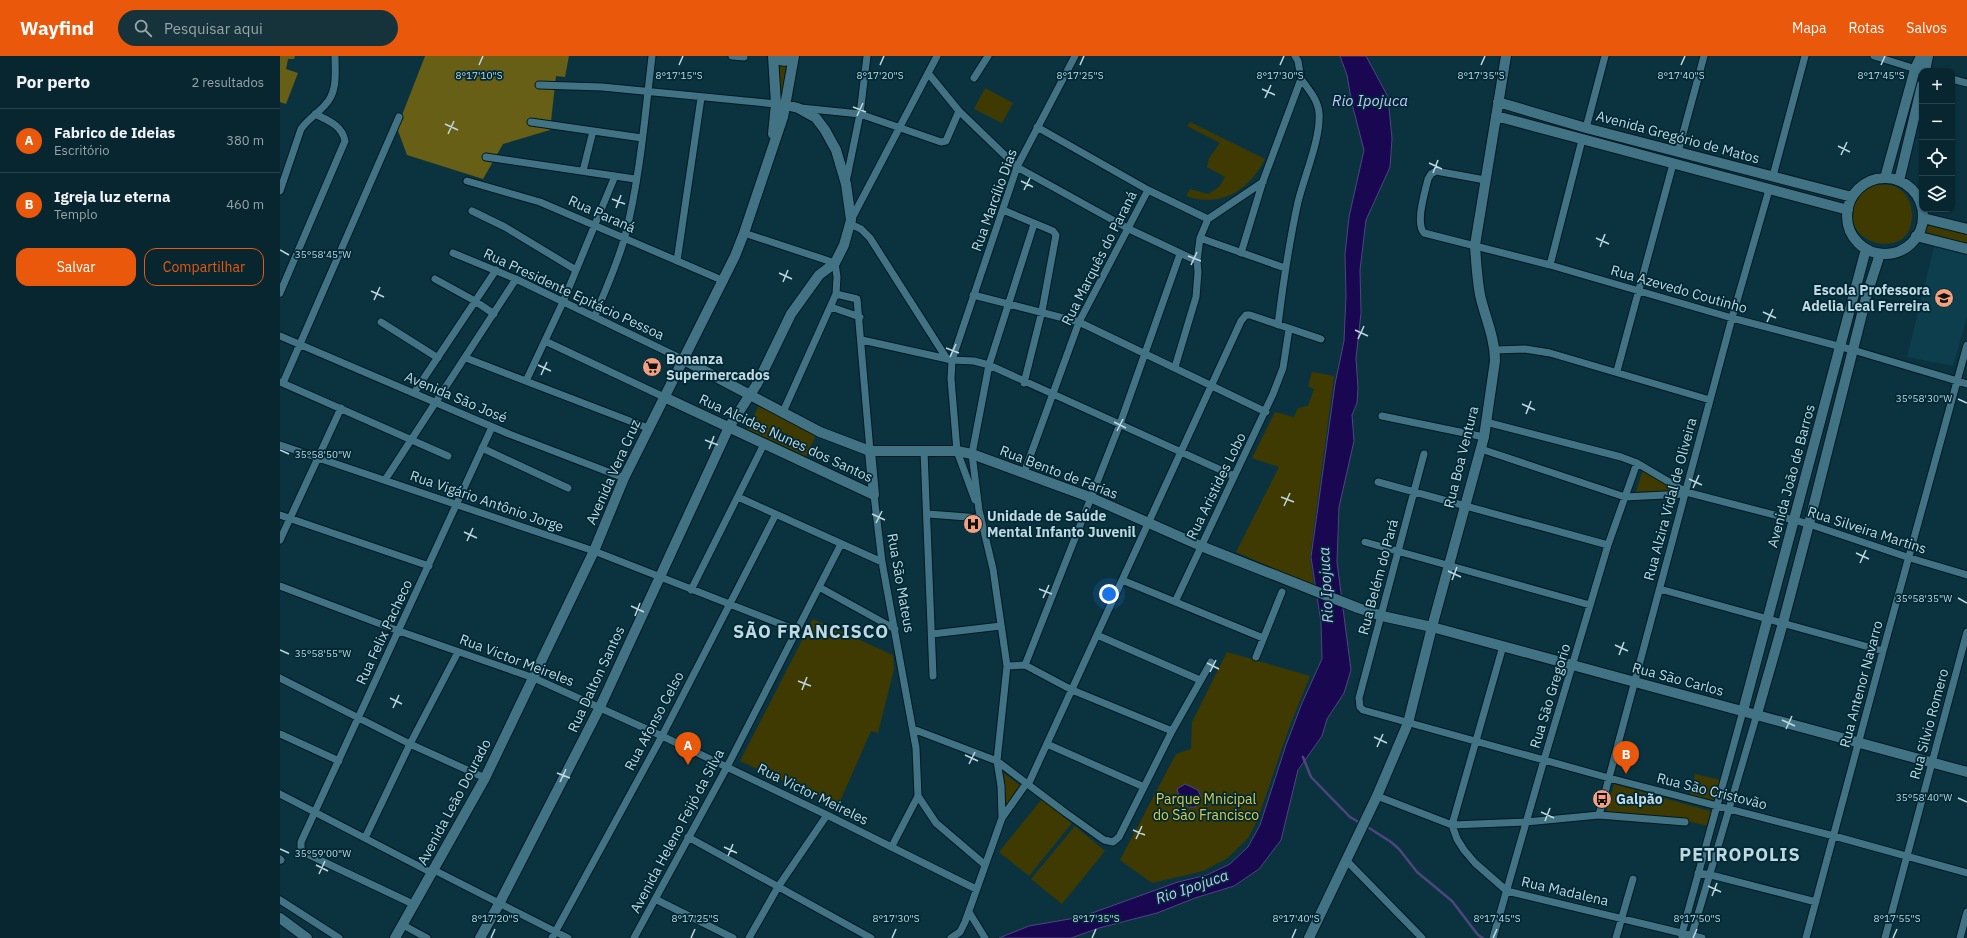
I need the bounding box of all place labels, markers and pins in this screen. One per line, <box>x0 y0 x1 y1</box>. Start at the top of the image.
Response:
place label: Escola Professora Adelia Leal Ferreira <box>1802 281 1930 315</box>
school or university icon: Escola Professora Adelia Leal Ferreira <box>1933 287 1955 309</box>
place label: Bonanza Supermercados <box>666 350 770 384</box>
supermarket icon: Bonanza Supermercados <box>641 356 663 378</box>
place label: Unidade de Saúde Mental Infanto Juvenil <box>987 507 1136 541</box>
hospital icon: Unidade de Saúde Mental Infanto Juvenil <box>962 513 984 535</box>
pin: A <box>675 732 701 765</box>
pin: B <box>1613 741 1639 774</box>
bus stop icon: Galpão <box>1591 788 1613 810</box>
place label: Galpão <box>1616 790 1663 808</box>

